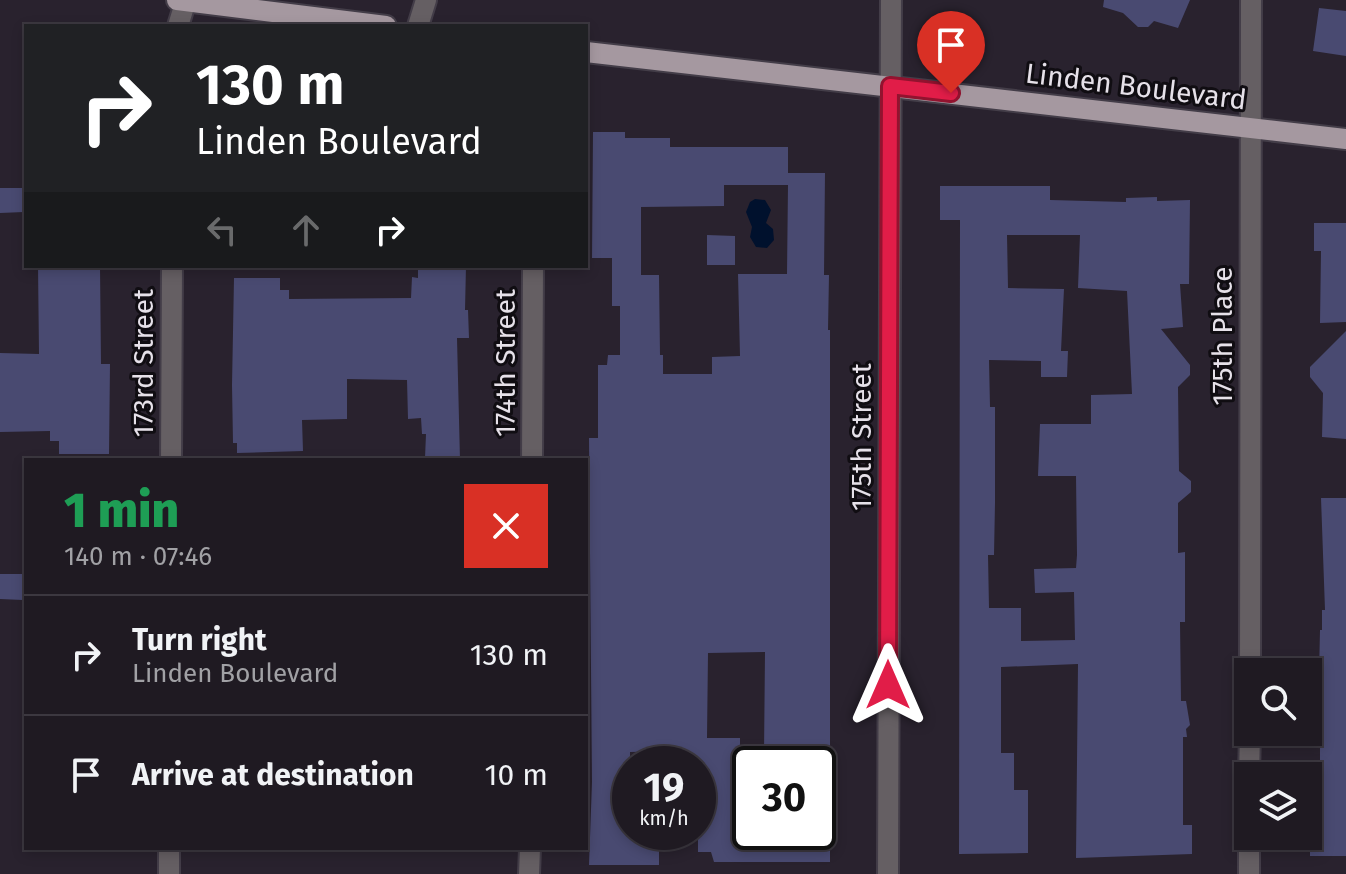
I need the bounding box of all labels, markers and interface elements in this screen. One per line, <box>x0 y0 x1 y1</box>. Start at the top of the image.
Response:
pin <box>917 11 985 93</box>
icon: arrive <box>929 23 973 67</box>
text: 130 m <box>196 52 344 119</box>
icon: right <box>64 56 168 160</box>
street label: Linden Boulevard <box>1024 57 1248 116</box>
text: Linden Boulevard <box>196 120 482 164</box>
icon: left <box>200 208 244 252</box>
icon: ahead <box>284 208 328 252</box>
icon: right <box>368 208 412 252</box>
street label: 175th Place <box>1206 266 1239 406</box>
street label: 173rd Street <box>127 288 160 437</box>
street label: 174th Street <box>489 288 522 437</box>
street label: 175th Street <box>845 362 878 511</box>
text: 1 min <box>64 482 179 540</box>
button: close <box>464 484 548 568</box>
text: 140 m · 07:46 <box>64 541 212 572</box>
text: Turn right <box>132 622 267 658</box>
icon: right <box>64 633 108 677</box>
text: 130 m <box>470 637 548 673</box>
position arrow <box>846 643 930 727</box>
text: Linden Boulevard <box>132 658 338 689</box>
map controls <box>1234 658 1322 850</box>
button: search <box>1234 658 1322 746</box>
speed limit sign: 30 <box>732 746 836 850</box>
icon: arrive <box>64 753 108 797</box>
text: Arrive at destination <box>132 757 414 793</box>
text: 10 m <box>485 757 548 793</box>
button: layers <box>1234 762 1322 850</box>
text: 19 <box>644 764 684 812</box>
text: km/h <box>639 806 689 830</box>

